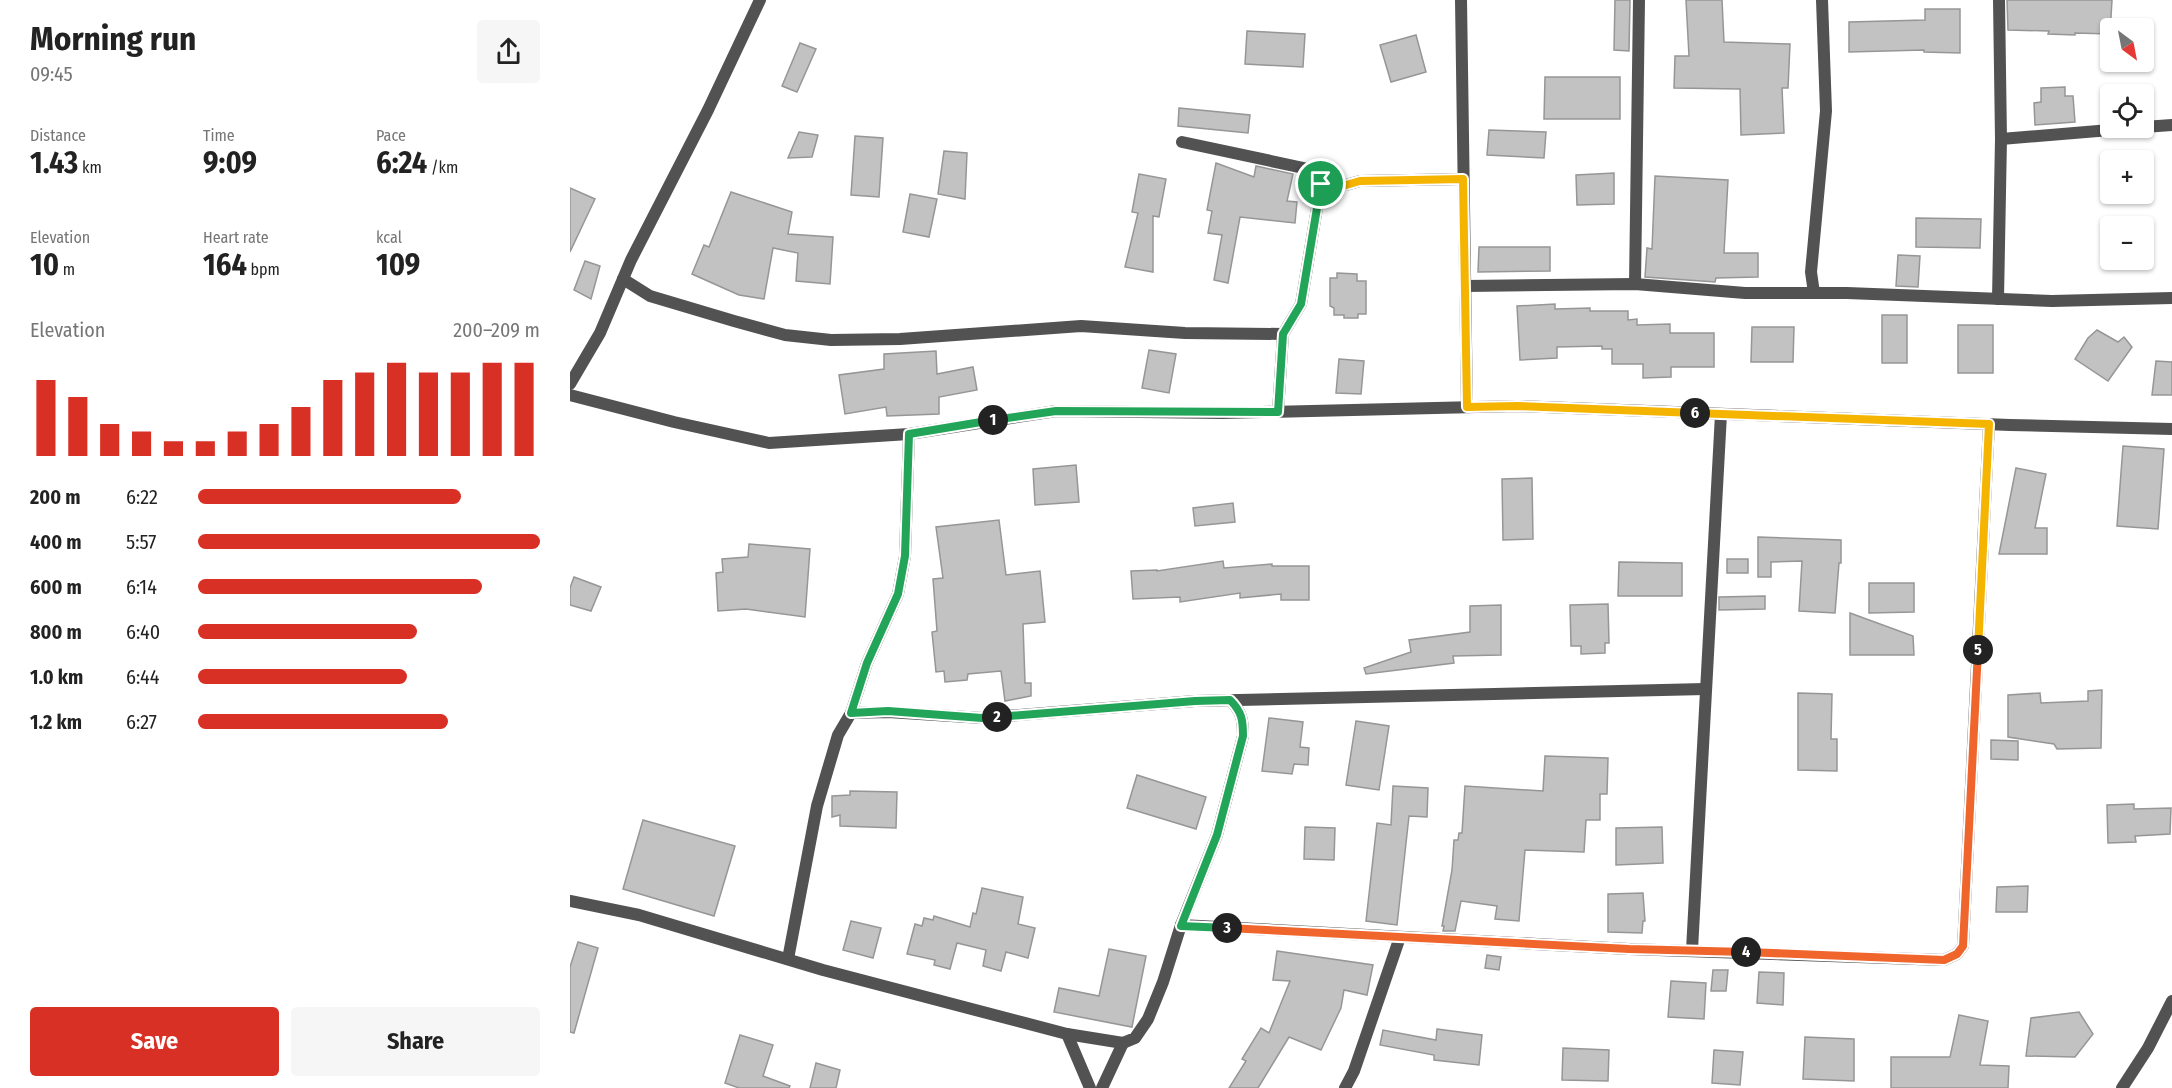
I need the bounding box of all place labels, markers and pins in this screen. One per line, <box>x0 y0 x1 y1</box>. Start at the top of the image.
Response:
pin <box>1295 158 1346 209</box>
pin: 6 <box>1680 398 1710 428</box>
pin: 1 <box>978 405 1008 435</box>
pin: 5 <box>1963 635 1993 665</box>
pin: 2 <box>982 702 1012 732</box>
pin: 3 <box>1212 913 1242 943</box>
pin: 4 <box>1731 937 1761 967</box>

